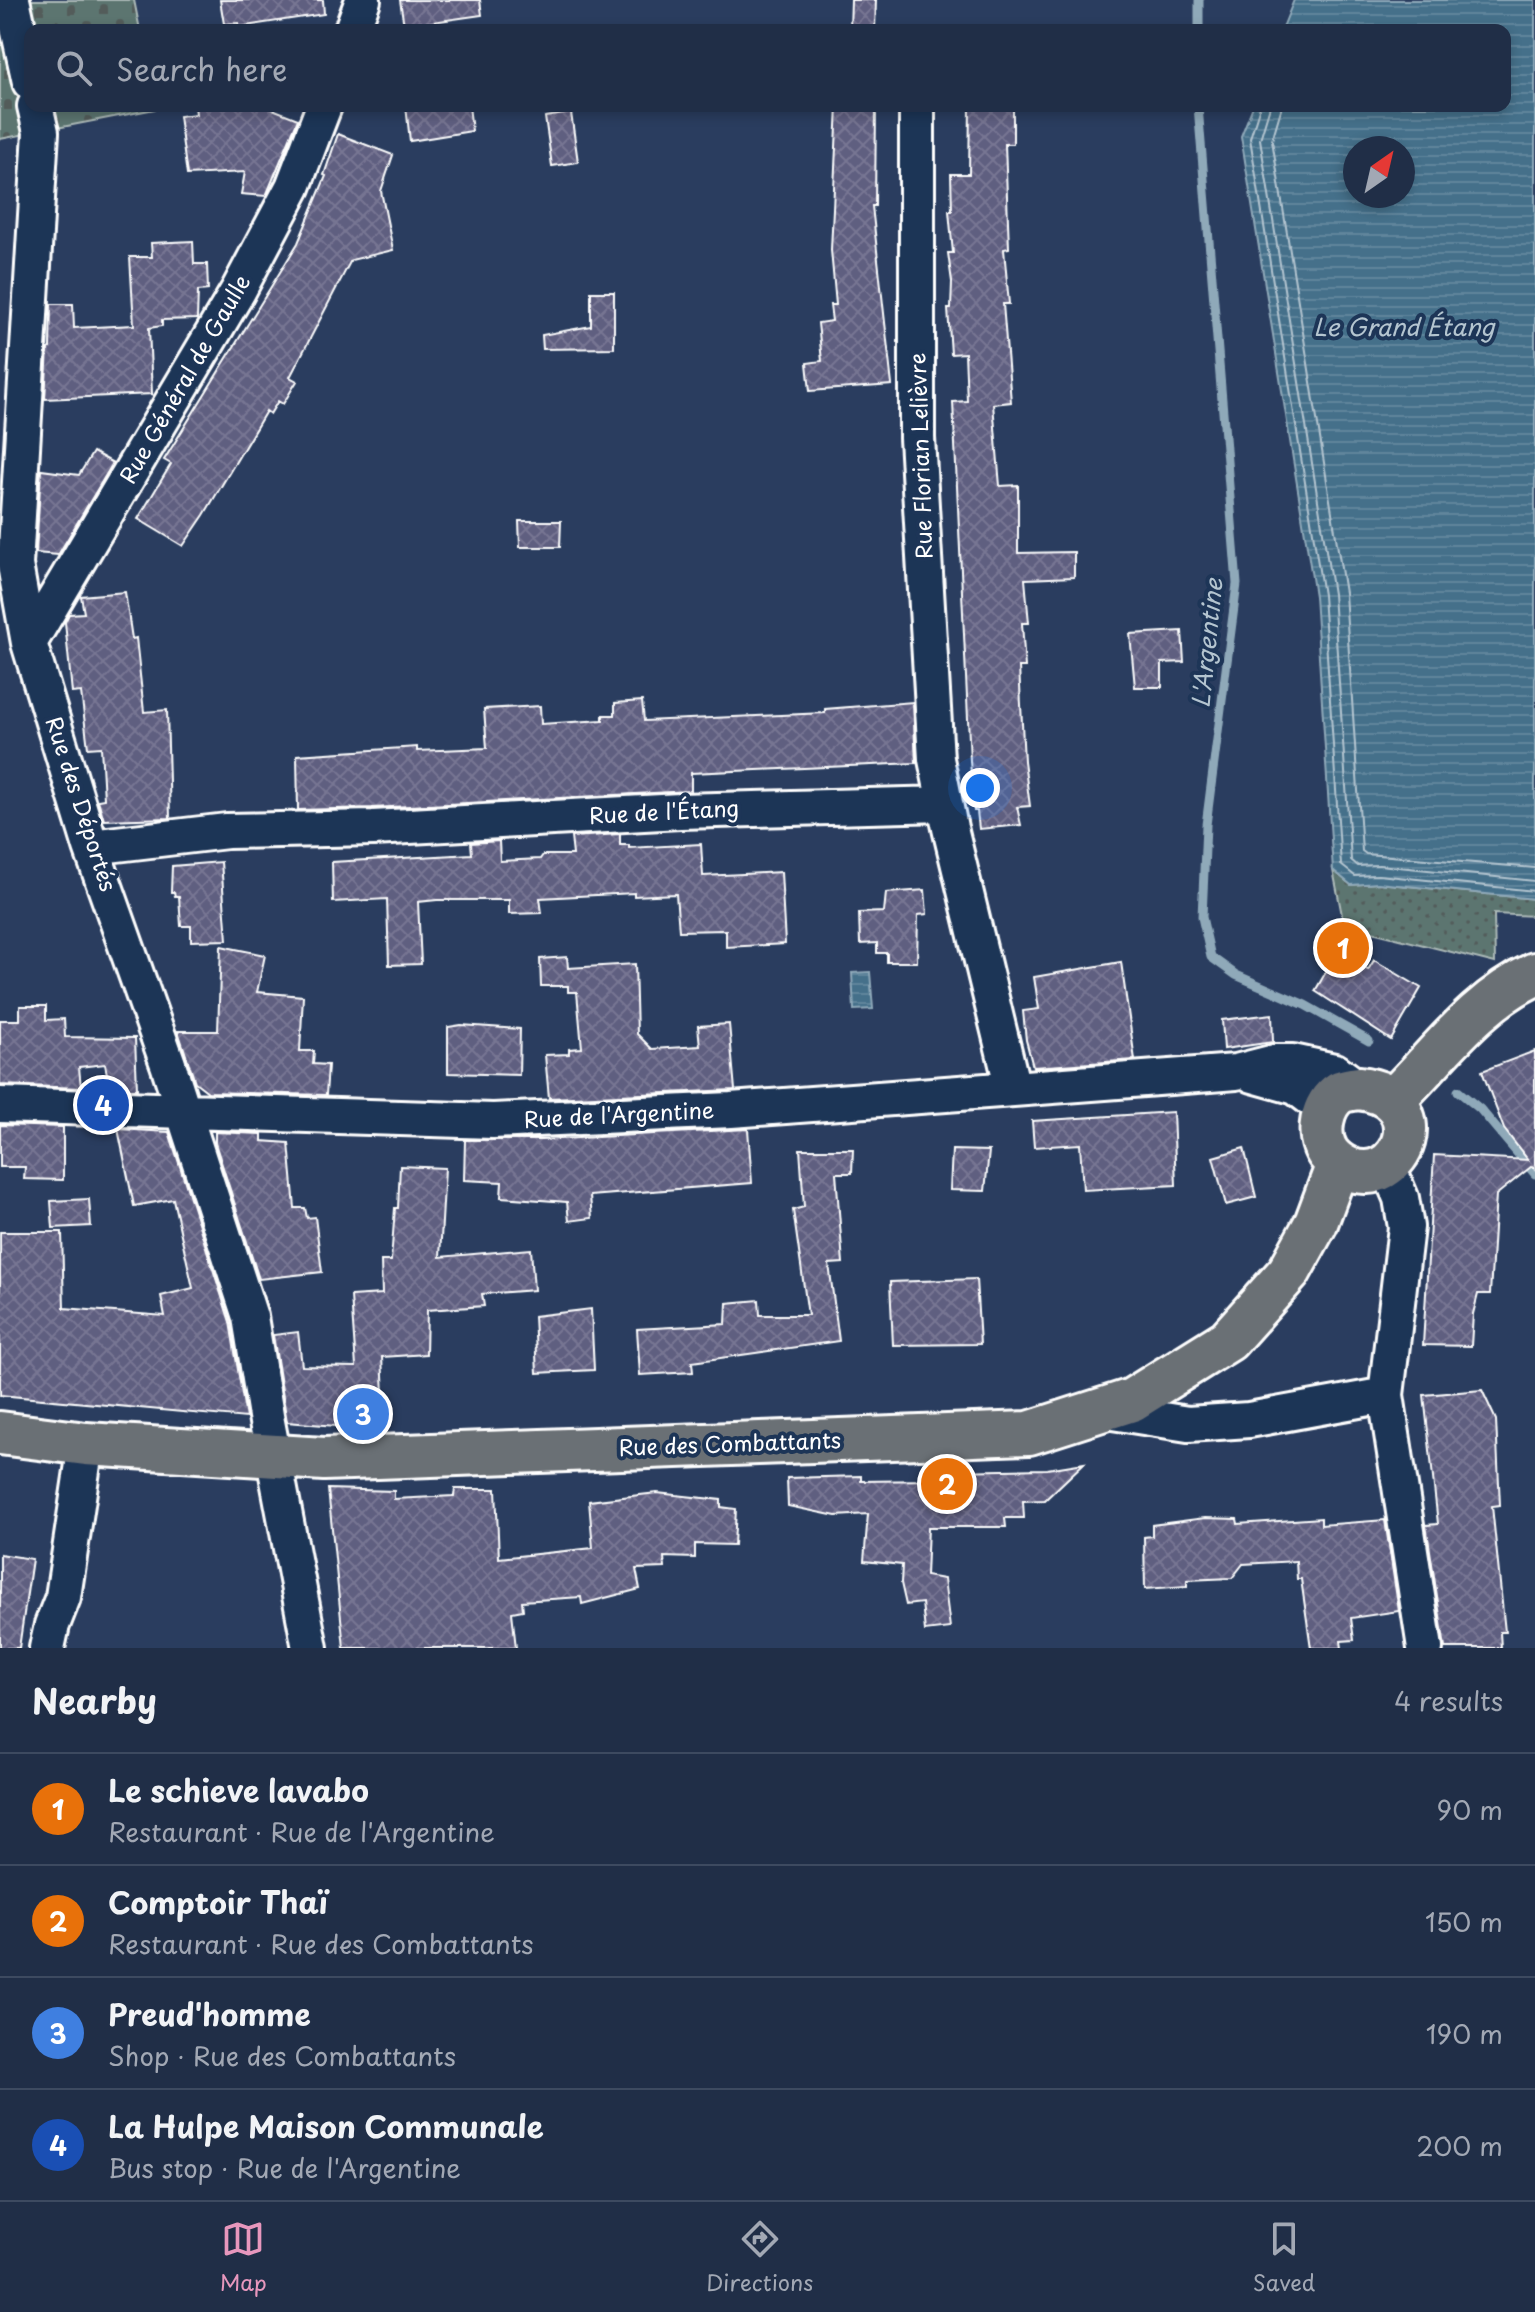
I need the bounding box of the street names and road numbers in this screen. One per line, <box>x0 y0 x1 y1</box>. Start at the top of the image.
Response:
street label: Rue Général de Gaulle <box>110 268 257 489</box>
street label: Rue Florian Lelièvre <box>899 352 940 560</box>
street label: Rue des Déportés <box>39 712 126 895</box>
street label: Rue de l'Étang <box>588 790 740 831</box>
street label: Rue de l'Argentine <box>523 1092 715 1135</box>
street label: Rue des Combattants <box>618 1422 842 1463</box>

